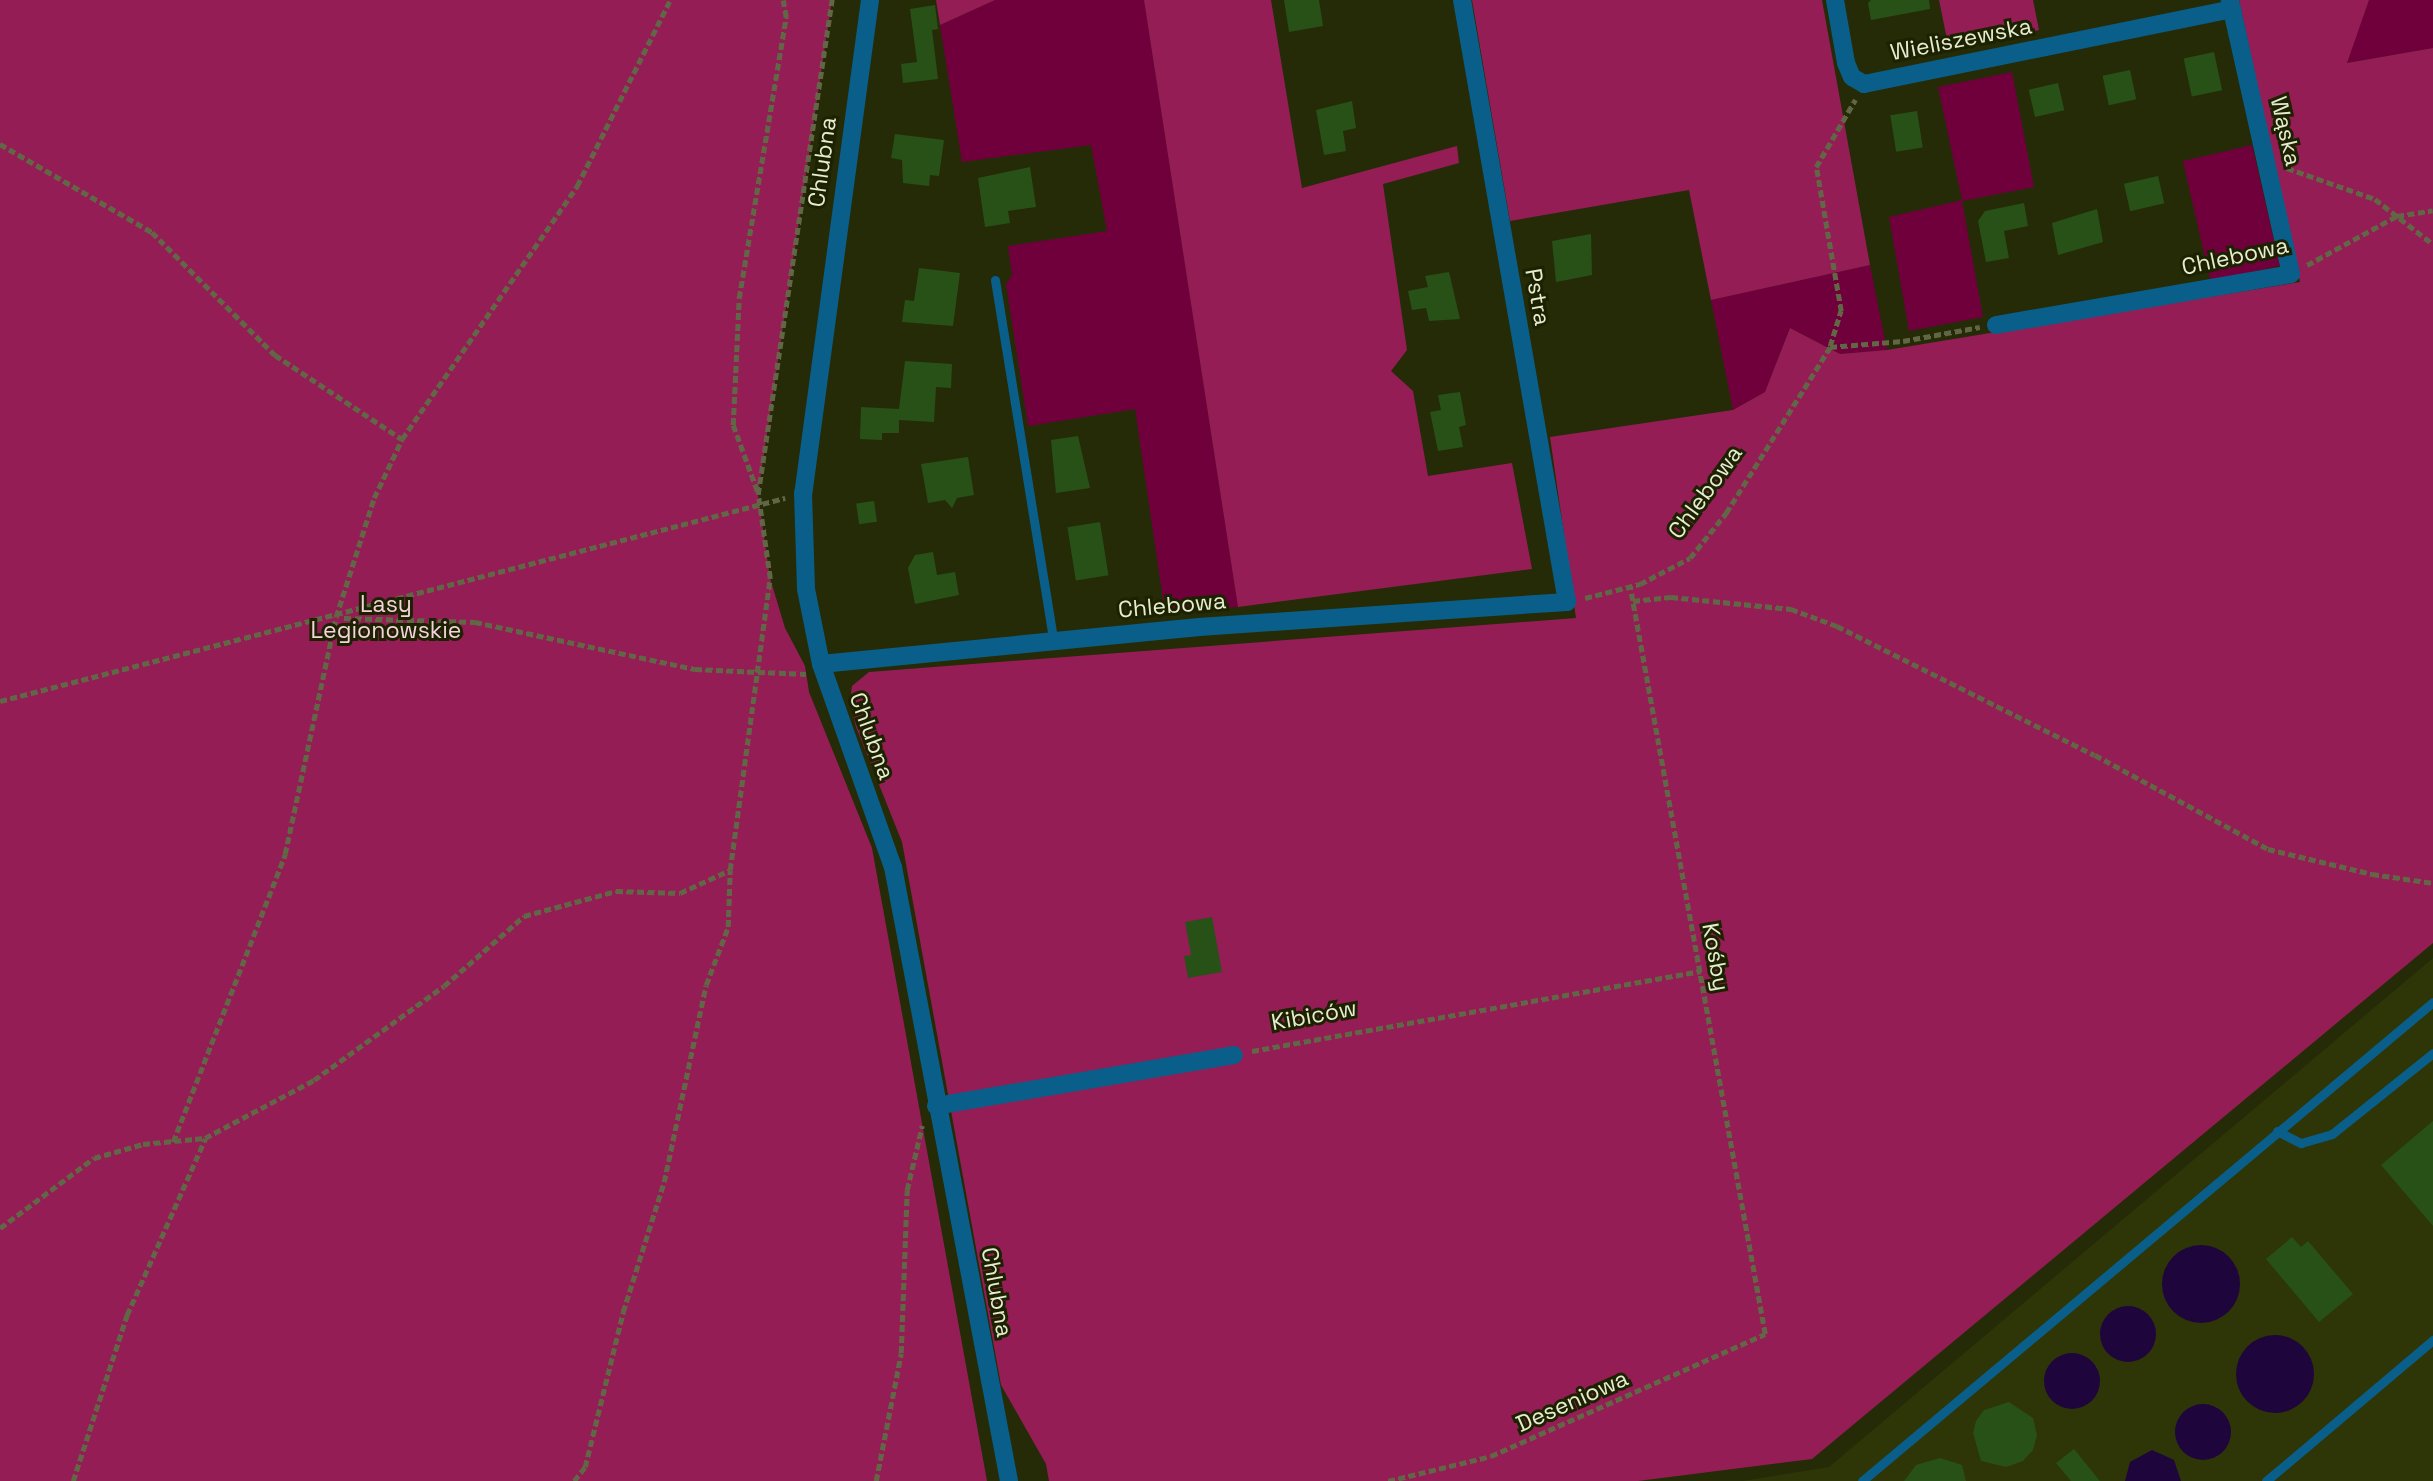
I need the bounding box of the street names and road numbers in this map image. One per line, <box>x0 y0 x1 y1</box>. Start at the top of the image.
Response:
street label: Wieliszewska <box>1888 12 2034 66</box>
street label: Wąska <box>2265 94 2307 168</box>
street label: Chlubna <box>802 115 842 209</box>
street label: Chlebowa <box>2179 231 2291 281</box>
street label: Pstra <box>1519 266 1557 328</box>
street label: Chlebowa <box>1662 440 1748 544</box>
street label: Chlebowa <box>1117 587 1227 623</box>
street label: Chlubna <box>844 689 900 783</box>
street label: Kośby <box>1696 921 1736 993</box>
street label: Kibiców <box>1269 994 1359 1036</box>
street label: Chlubna <box>976 1245 1018 1339</box>
street label: Deseniowa <box>1512 1364 1632 1438</box>

